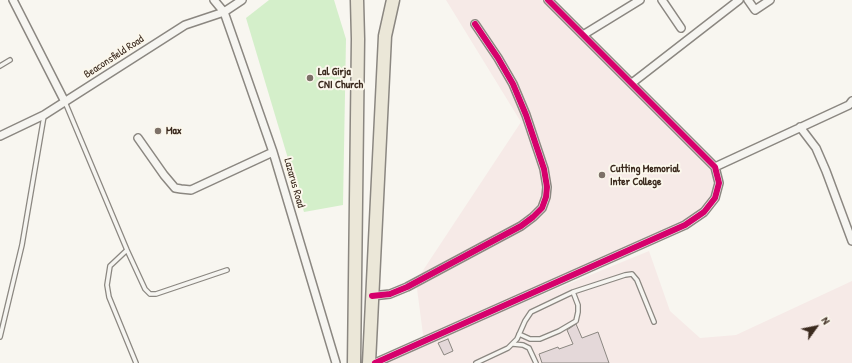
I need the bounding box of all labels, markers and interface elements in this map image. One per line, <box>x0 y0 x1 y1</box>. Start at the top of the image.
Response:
street label: Beaconsfield Road <box>82 33 146 81</box>
place label: Lal Girja CNI Church <box>318 65 363 91</box>
marker: Lal Girja CNI Church <box>305 73 315 83</box>
place label: Max <box>166 124 182 138</box>
marker: Max <box>153 126 163 136</box>
street label: Lazarus Road <box>281 157 307 209</box>
place label: Cutting Memorial Inter College <box>610 162 680 188</box>
marker: Cutting Memorial Inter College <box>597 170 607 180</box>
north arrow <box>796 307 836 347</box>
text: N <box>819 314 834 327</box>

